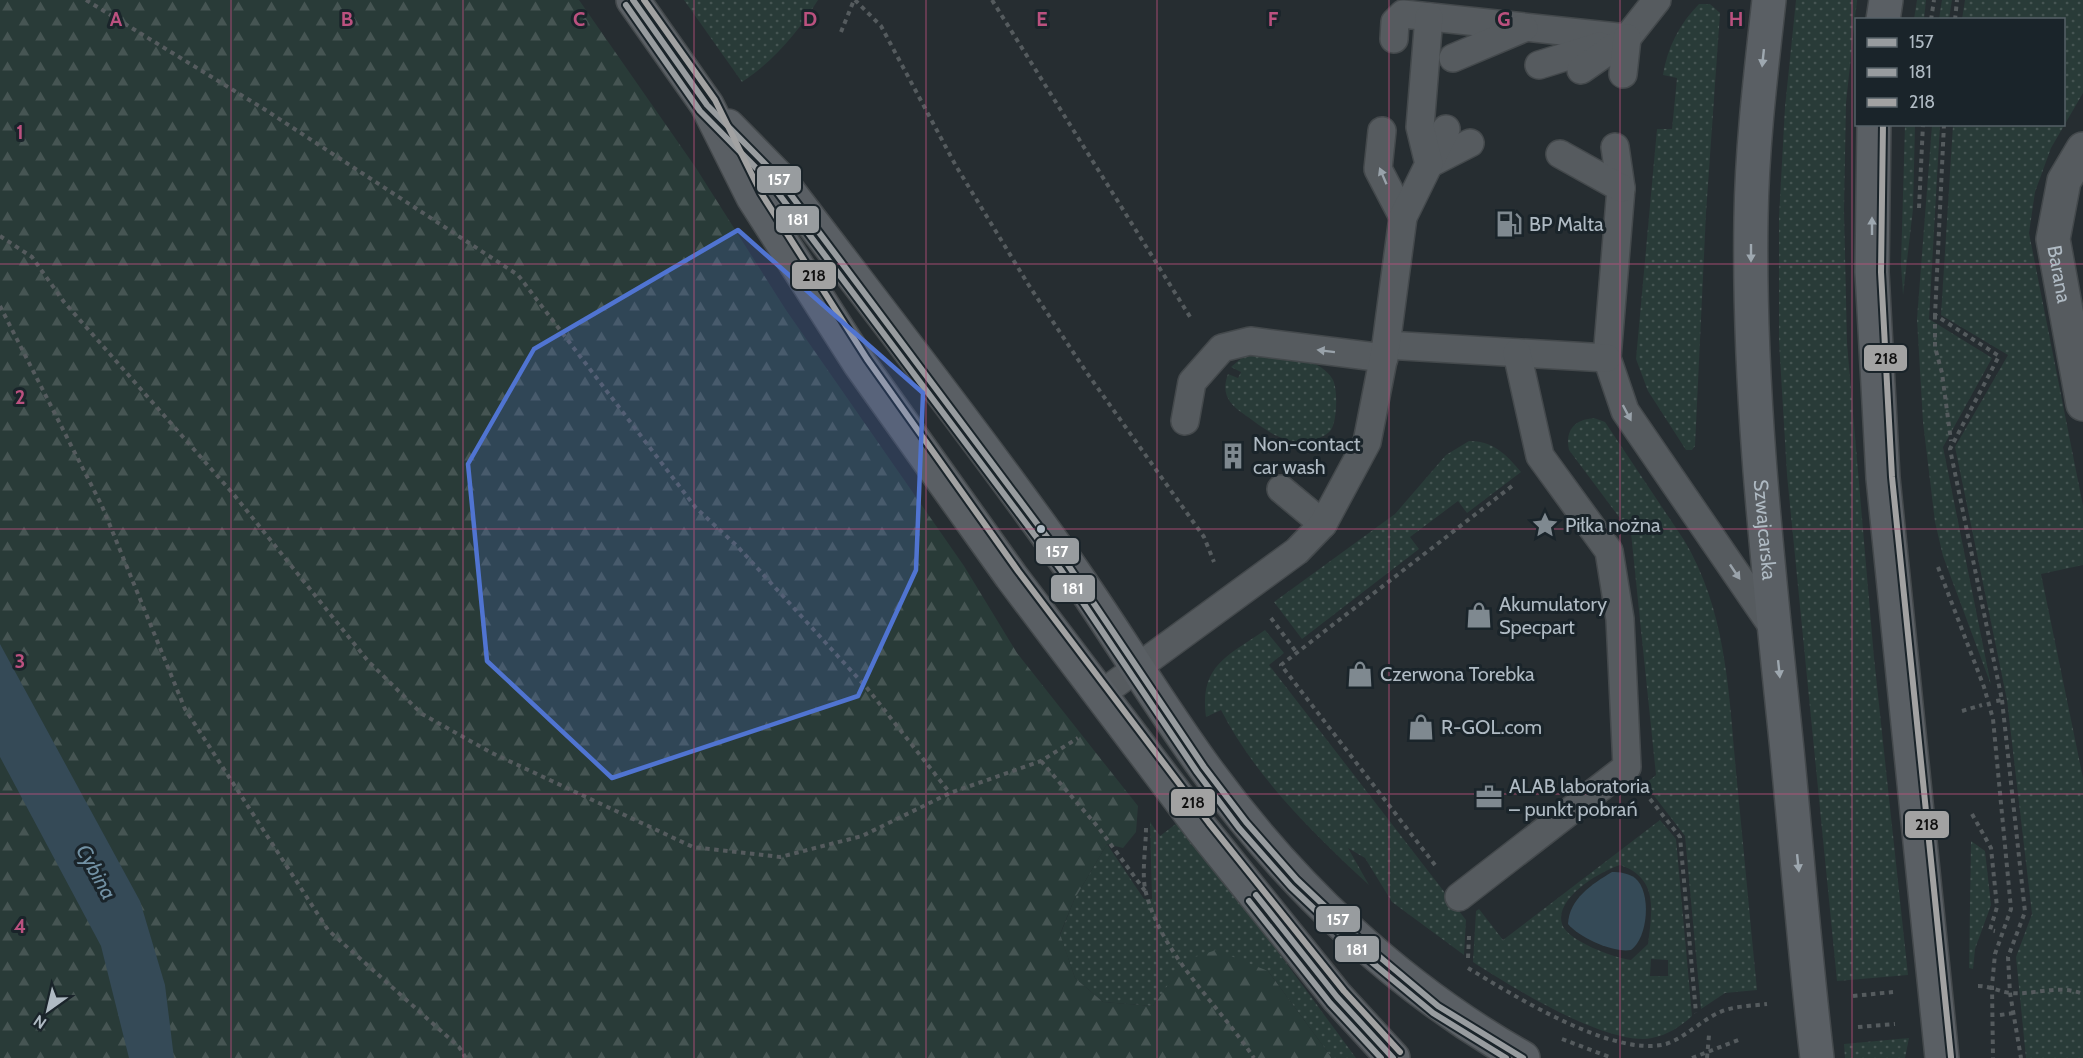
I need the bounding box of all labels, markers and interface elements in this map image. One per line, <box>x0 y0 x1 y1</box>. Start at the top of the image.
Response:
text: A <box>110 7 123 31</box>
text: B <box>341 7 353 31</box>
text: C <box>573 7 585 31</box>
text: D <box>803 7 817 31</box>
text: E <box>1036 7 1048 31</box>
text: F <box>1268 7 1279 31</box>
text: G <box>1497 7 1511 31</box>
text: H <box>1729 7 1743 31</box>
legend <box>1855 18 2065 126</box>
text: 157 <box>1909 31 1934 53</box>
one-way arrow <box>1758 49 1768 68</box>
text: 181 <box>1909 61 1932 83</box>
text: 218 <box>1909 91 1935 113</box>
text: 1 <box>16 120 24 144</box>
line badge: 157 <box>756 165 802 194</box>
one-way arrow <box>1378 166 1388 184</box>
text: 157 <box>768 170 791 189</box>
line badge: 181 <box>775 205 820 234</box>
fuel station icon: BP Malta <box>1494 209 1524 239</box>
text: 181 <box>787 210 809 229</box>
place label: BP Malta <box>1529 212 1604 236</box>
one-way arrow <box>1867 216 1877 235</box>
one-way arrow <box>1746 243 1756 262</box>
street label: Barana <box>2042 243 2076 305</box>
line badge: 218 <box>791 261 837 290</box>
text: 218 <box>802 266 826 285</box>
line badge: 218 <box>1863 344 1908 372</box>
one-way arrow <box>1316 346 1335 355</box>
text: 218 <box>1874 349 1898 368</box>
text: 2 <box>15 385 25 409</box>
one-way arrow <box>1622 405 1632 422</box>
place label: Non-contact car wash <box>1253 432 1361 479</box>
building icon: Non-contact car wash <box>1218 441 1248 471</box>
street label: Szwajcarska <box>1749 478 1782 582</box>
place icon: Piłka nożna <box>1530 510 1560 540</box>
place label: Piłka nożna <box>1565 513 1661 537</box>
unlabelled marker <box>1035 523 1047 535</box>
line badge: 157 <box>1035 537 1080 565</box>
text: 157 <box>1046 542 1069 561</box>
one-way arrow <box>1729 564 1741 580</box>
line badge: 181 <box>1050 574 1096 603</box>
text: 181 <box>1062 579 1084 598</box>
place label: Akumulatory Specpart <box>1499 592 1607 639</box>
shop icon: Akumulatory Specpart <box>1464 600 1494 630</box>
text: 3 <box>15 649 25 673</box>
shop icon: Czerwona Torebka <box>1345 659 1375 689</box>
one-way arrow <box>1774 659 1784 678</box>
place label: Czerwona Torebka <box>1380 662 1535 686</box>
shop icon: R-GOL.com <box>1406 712 1436 742</box>
place label: R-GOL.com <box>1441 715 1542 739</box>
place label: ALAB laboratoria – punkt pobrań <box>1509 774 1650 821</box>
office icon: ALAB laboratoria – punkt pobrań <box>1474 782 1504 812</box>
line badge: 218 <box>1170 788 1216 817</box>
text: 218 <box>1181 793 1205 812</box>
line badge: 218 <box>1904 810 1950 839</box>
text: 218 <box>1915 815 1939 834</box>
water label: Cybina <box>71 840 122 904</box>
one-way arrow <box>1793 853 1803 872</box>
line badge: 157 <box>1315 905 1361 933</box>
text: 157 <box>1327 910 1350 929</box>
text: 4 <box>14 914 26 938</box>
line badge: 181 <box>1334 935 1380 963</box>
text: 181 <box>1346 940 1368 959</box>
north arrow <box>18 980 78 1040</box>
text: N <box>30 1011 50 1033</box>

